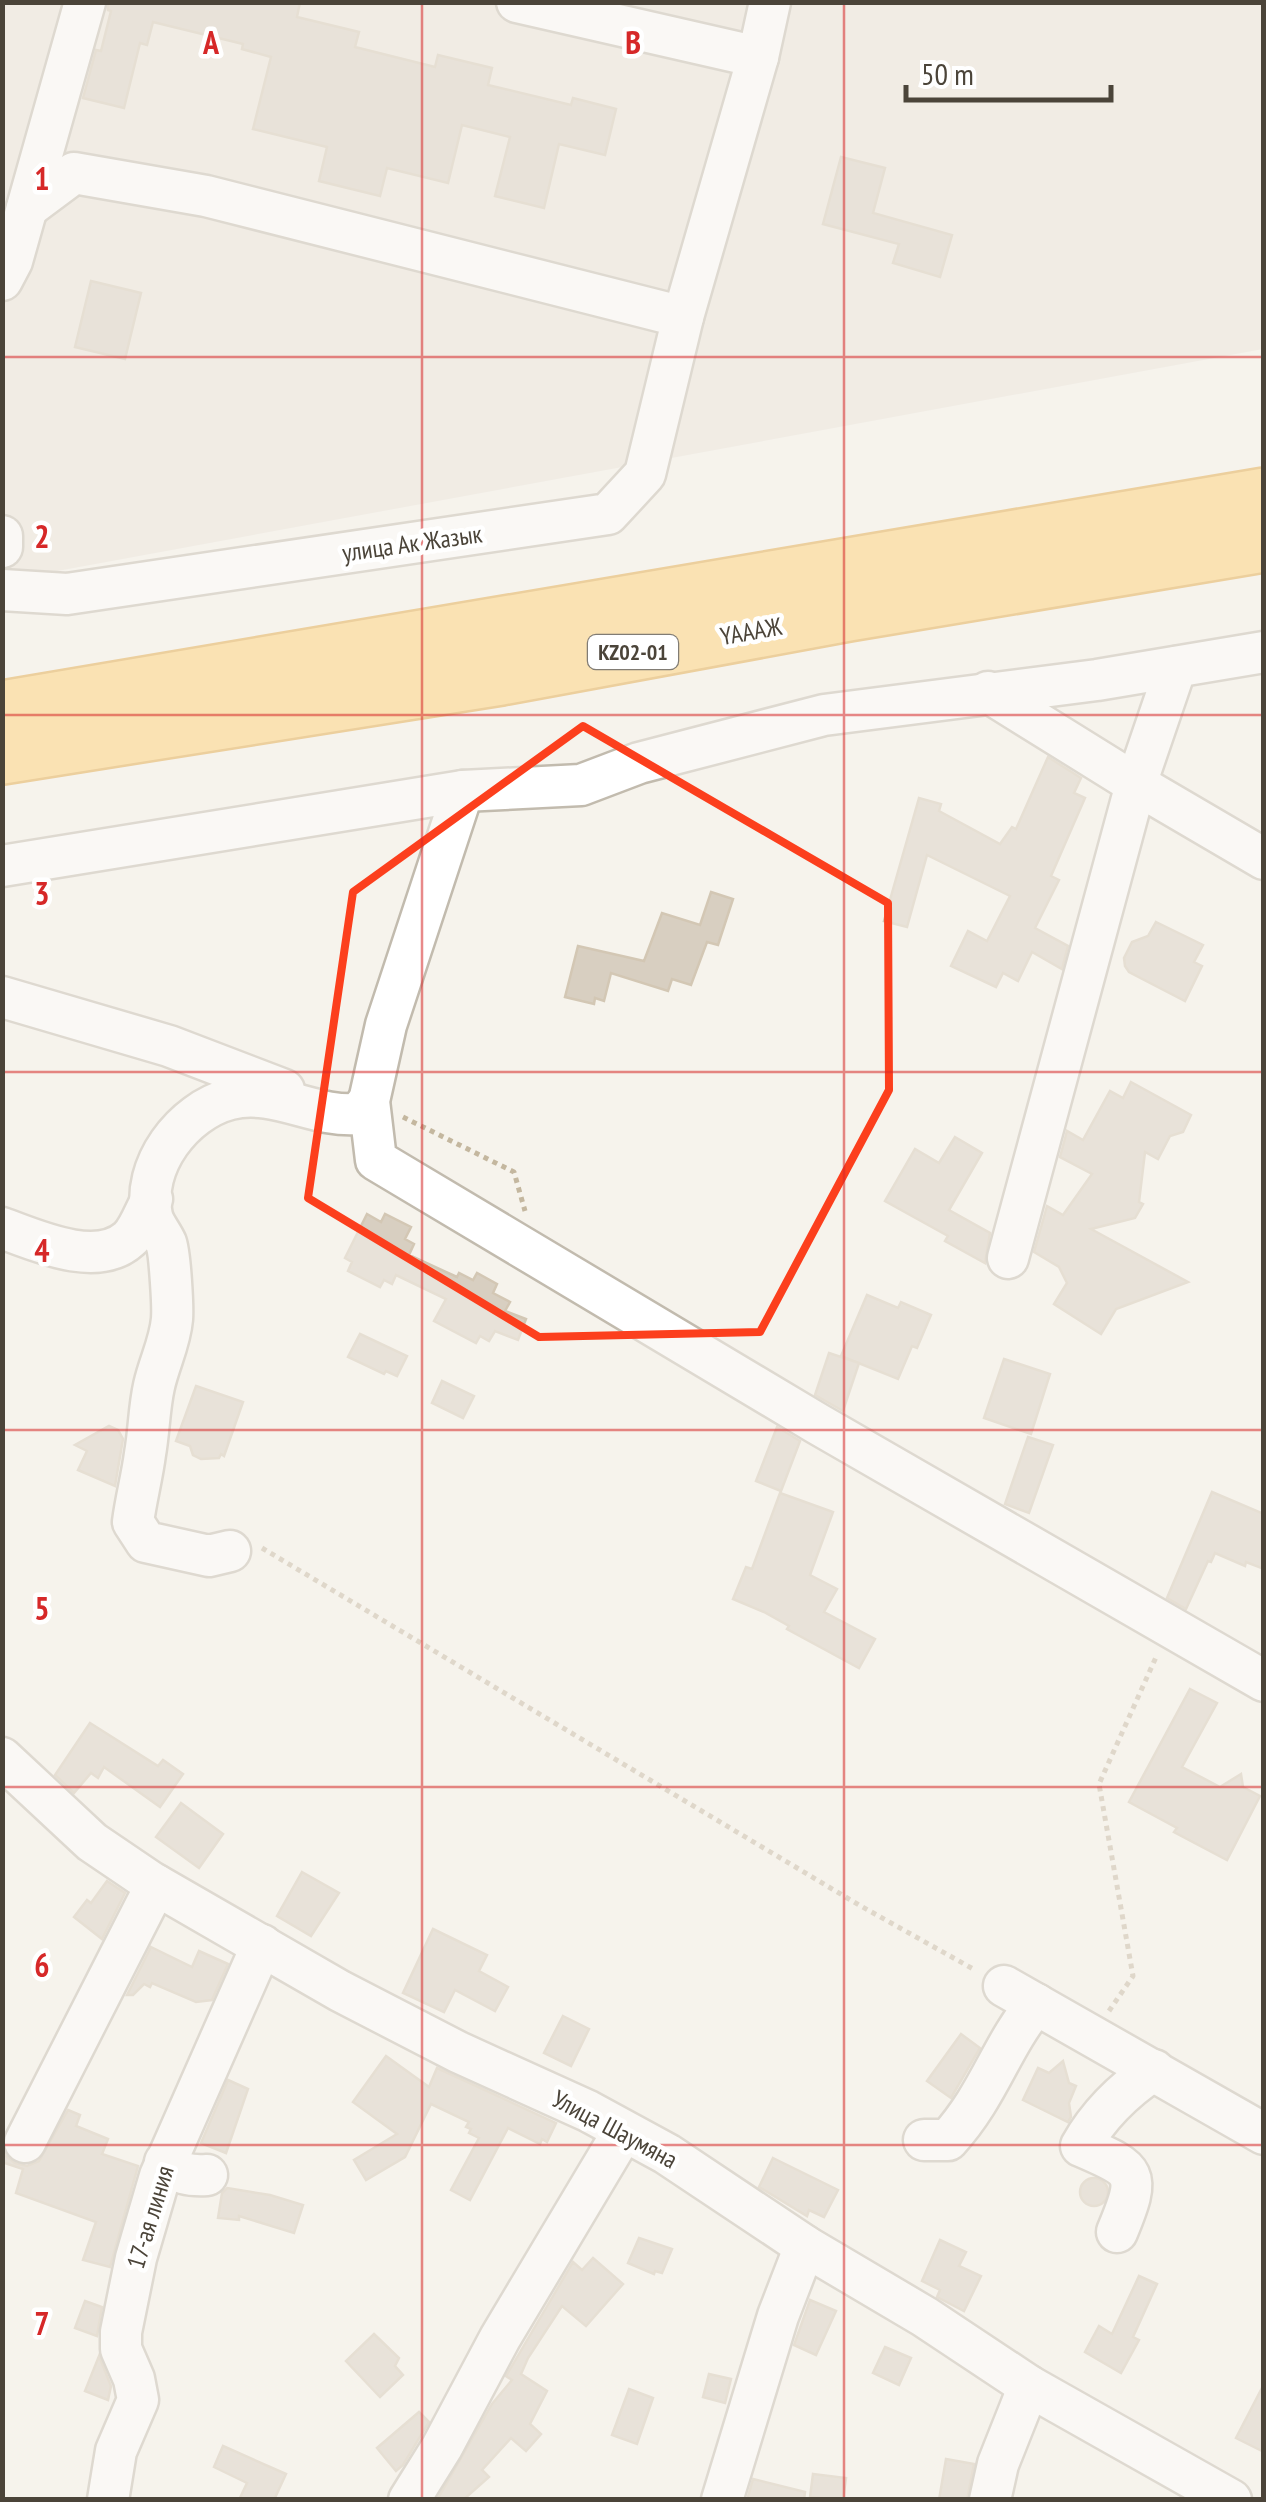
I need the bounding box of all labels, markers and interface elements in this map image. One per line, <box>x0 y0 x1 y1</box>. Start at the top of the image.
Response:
text: A <box>202 21 220 63</box>
text: B <box>625 21 641 63</box>
scale bar <box>906 40 1111 102</box>
text: 50 m <box>921 54 974 93</box>
text: 1 <box>34 157 50 199</box>
text: 2 <box>34 515 50 557</box>
street label: улица Ак Жазык <box>340 517 484 569</box>
street label: ҮАААЖ <box>718 610 785 652</box>
road number: KZ02-01 <box>588 635 678 669</box>
text: 3 <box>34 872 50 914</box>
text: 4 <box>34 1229 50 1271</box>
text: 5 <box>34 1587 50 1629</box>
text: 6 <box>34 1944 50 1986</box>
street label: Улица Шаумяна <box>547 2083 683 2175</box>
street label: 17-ая линия <box>119 2162 181 2272</box>
text: 7 <box>34 2302 50 2344</box>

